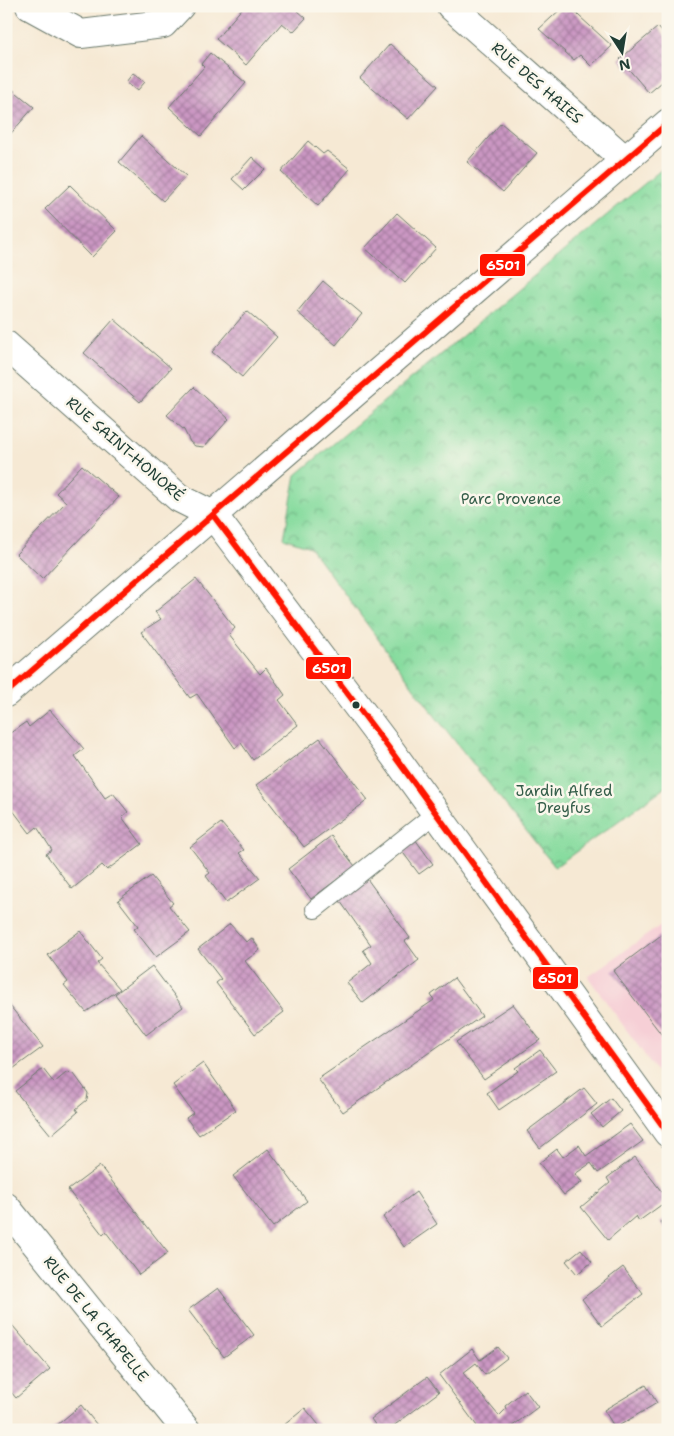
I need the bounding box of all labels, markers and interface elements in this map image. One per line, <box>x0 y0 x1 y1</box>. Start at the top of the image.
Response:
north arrow <box>596 28 646 78</box>
street label: RUE DES HAIES <box>487 38 587 128</box>
text: N <box>617 55 632 75</box>
line badge: 6501 <box>479 253 526 277</box>
text: 6501 <box>486 256 520 274</box>
street label: RUE SAINT-HONORÉ <box>62 392 189 506</box>
park label: Parc Provence <box>461 489 561 509</box>
line badge: 6501 <box>305 656 352 680</box>
text: 6501 <box>312 659 346 677</box>
unlabelled marker <box>351 700 361 710</box>
park label: Jardin Alfred Dreyfus <box>516 781 613 818</box>
line badge: 6501 <box>532 966 579 990</box>
text: 6501 <box>538 969 572 987</box>
street label: RUE DE LA CHAPELLE <box>39 1252 153 1386</box>

